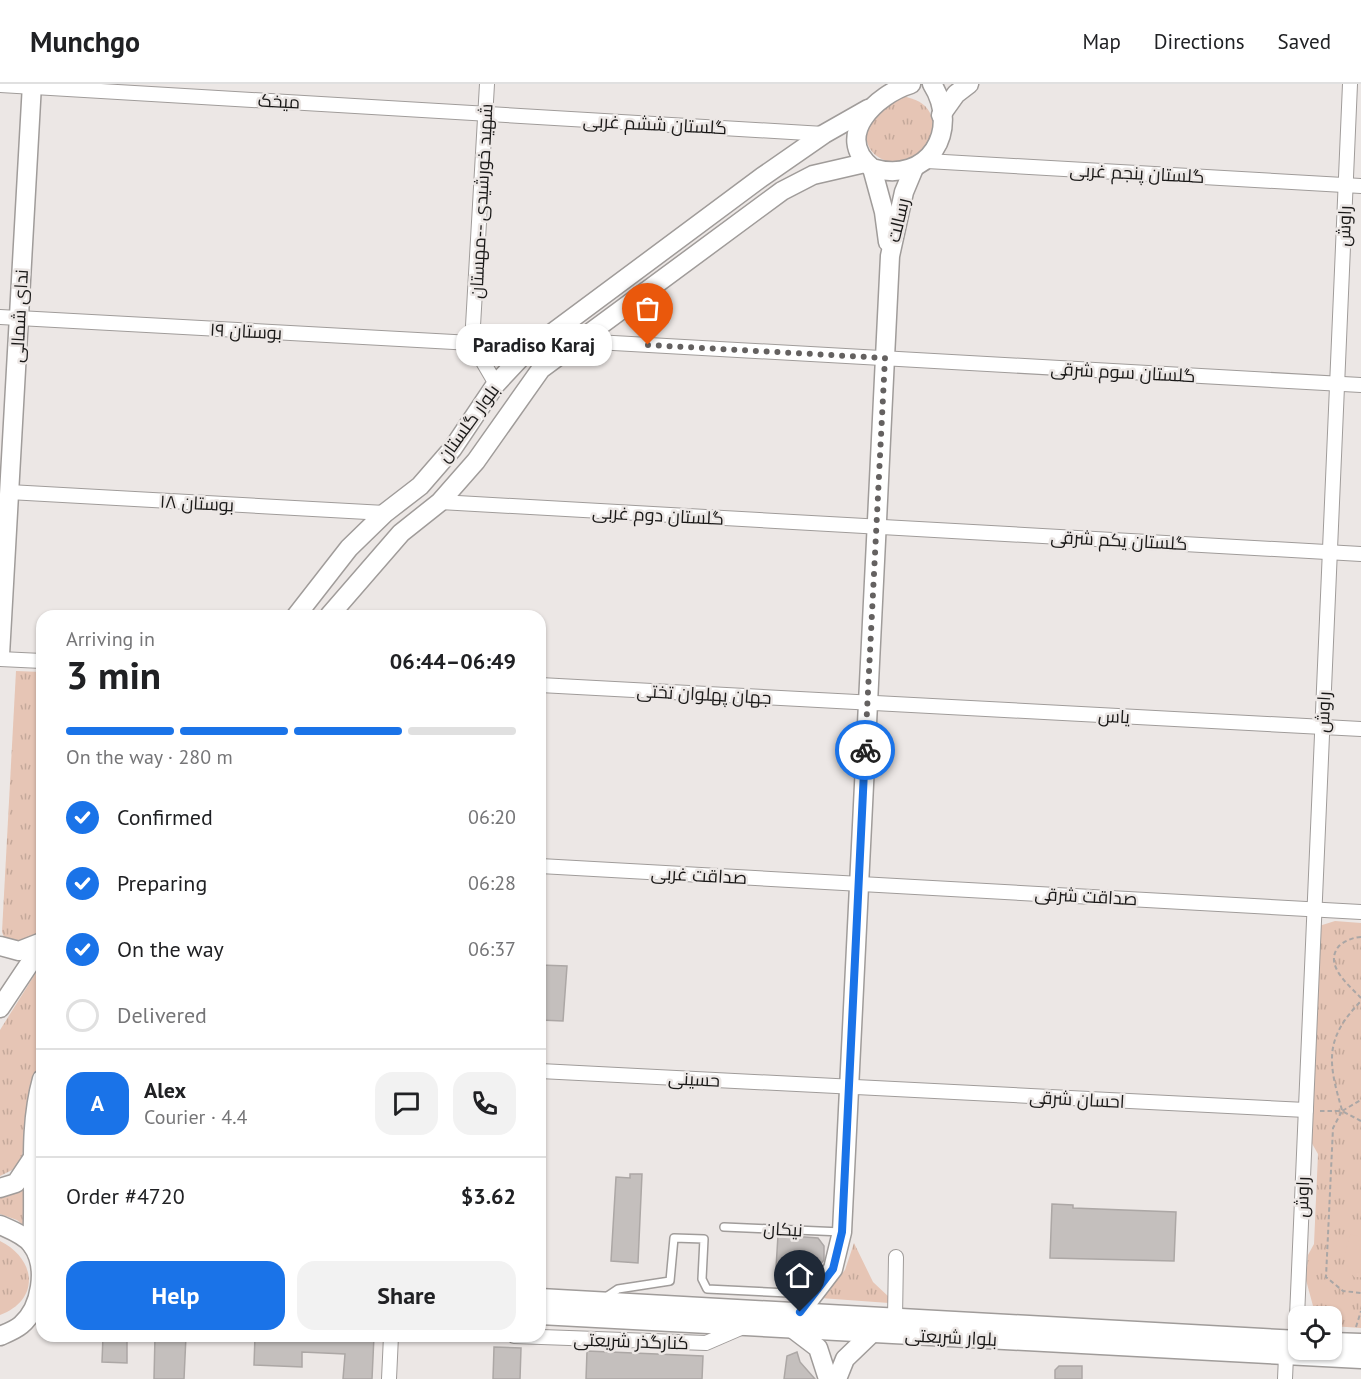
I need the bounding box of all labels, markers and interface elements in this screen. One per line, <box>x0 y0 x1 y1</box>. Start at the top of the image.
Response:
text: Munchgo <box>30 23 140 60</box>
text: Map <box>1082 28 1121 55</box>
text: Directions <box>1154 28 1245 55</box>
text: Saved <box>1278 28 1331 55</box>
street label: میخک <box>257 88 301 114</box>
street label: شهید خورشیدی --مهستان <box>464 103 498 299</box>
street label: گلستان ششم غربی <box>582 109 728 140</box>
street label: گلستان پنجم غربی <box>1069 158 1205 189</box>
street label: رسالت <box>882 196 914 244</box>
street label: راوش <box>1332 205 1356 247</box>
street label: ندای شمالی <box>5 269 33 363</box>
pin <box>622 283 673 345</box>
icon: bag <box>631 292 664 325</box>
street label: بوستان ۱۹ <box>209 318 283 344</box>
callout: Paradiso Karaj <box>456 324 612 366</box>
text: Paradiso Karaj <box>473 332 595 358</box>
street label: گلستان سوم شرقی <box>1050 357 1196 388</box>
street label: بلوار گلستان <box>432 379 504 467</box>
street label: بوستان ۱۸ <box>159 490 235 516</box>
street label: گلستان دوم غربی <box>591 500 724 531</box>
street label: گلستان یکم شرقی <box>1050 525 1188 556</box>
text: Arriving in <box>66 626 155 652</box>
text: 06:44–06:49 <box>390 647 516 675</box>
text: 3 min <box>66 649 161 700</box>
street label: جهان پهلوان تختی <box>636 679 772 710</box>
street label: راوش <box>1310 691 1336 733</box>
street label: یاس <box>1097 704 1131 728</box>
courier <box>835 720 895 780</box>
icon: bike <box>849 734 882 767</box>
text: On the way · 280 m <box>66 744 233 770</box>
icon: check <box>66 801 99 834</box>
text: Confirmed <box>117 803 213 831</box>
text: 06:20 <box>468 804 516 830</box>
street label: صداقت غربی <box>650 861 748 889</box>
icon: check <box>66 867 99 900</box>
text: Preparing <box>117 869 207 897</box>
text: 06:28 <box>468 870 516 896</box>
street label: صداقت شرقی <box>1034 882 1138 910</box>
icon: check <box>66 933 99 966</box>
text: On the way <box>117 935 224 963</box>
text: 06:37 <box>468 936 516 962</box>
text: Delivered <box>117 1001 207 1029</box>
street label: حسینی <box>667 1066 721 1092</box>
button: chat <box>375 1072 438 1135</box>
button: phone <box>453 1072 516 1135</box>
text: Alex <box>144 1076 186 1104</box>
street label: احسان شرقی <box>1029 1085 1125 1113</box>
text: A <box>91 1089 104 1117</box>
text: Courier · 4.4 <box>144 1104 247 1130</box>
street label: راوش <box>1290 1176 1314 1218</box>
text: Order #4720 <box>66 1182 185 1210</box>
text: $3.62 <box>461 1182 516 1210</box>
street label: نیکان <box>763 1216 803 1242</box>
pin <box>774 1250 825 1312</box>
icon: home <box>783 1259 816 1292</box>
button: Help <box>66 1261 285 1330</box>
button: Share <box>297 1261 516 1330</box>
map controls <box>1288 1306 1342 1360</box>
button: locate <box>1288 1306 1342 1360</box>
street label: بلوار شریعتی <box>904 1323 998 1351</box>
street label: کنارگذر شریعتی <box>573 1327 689 1355</box>

